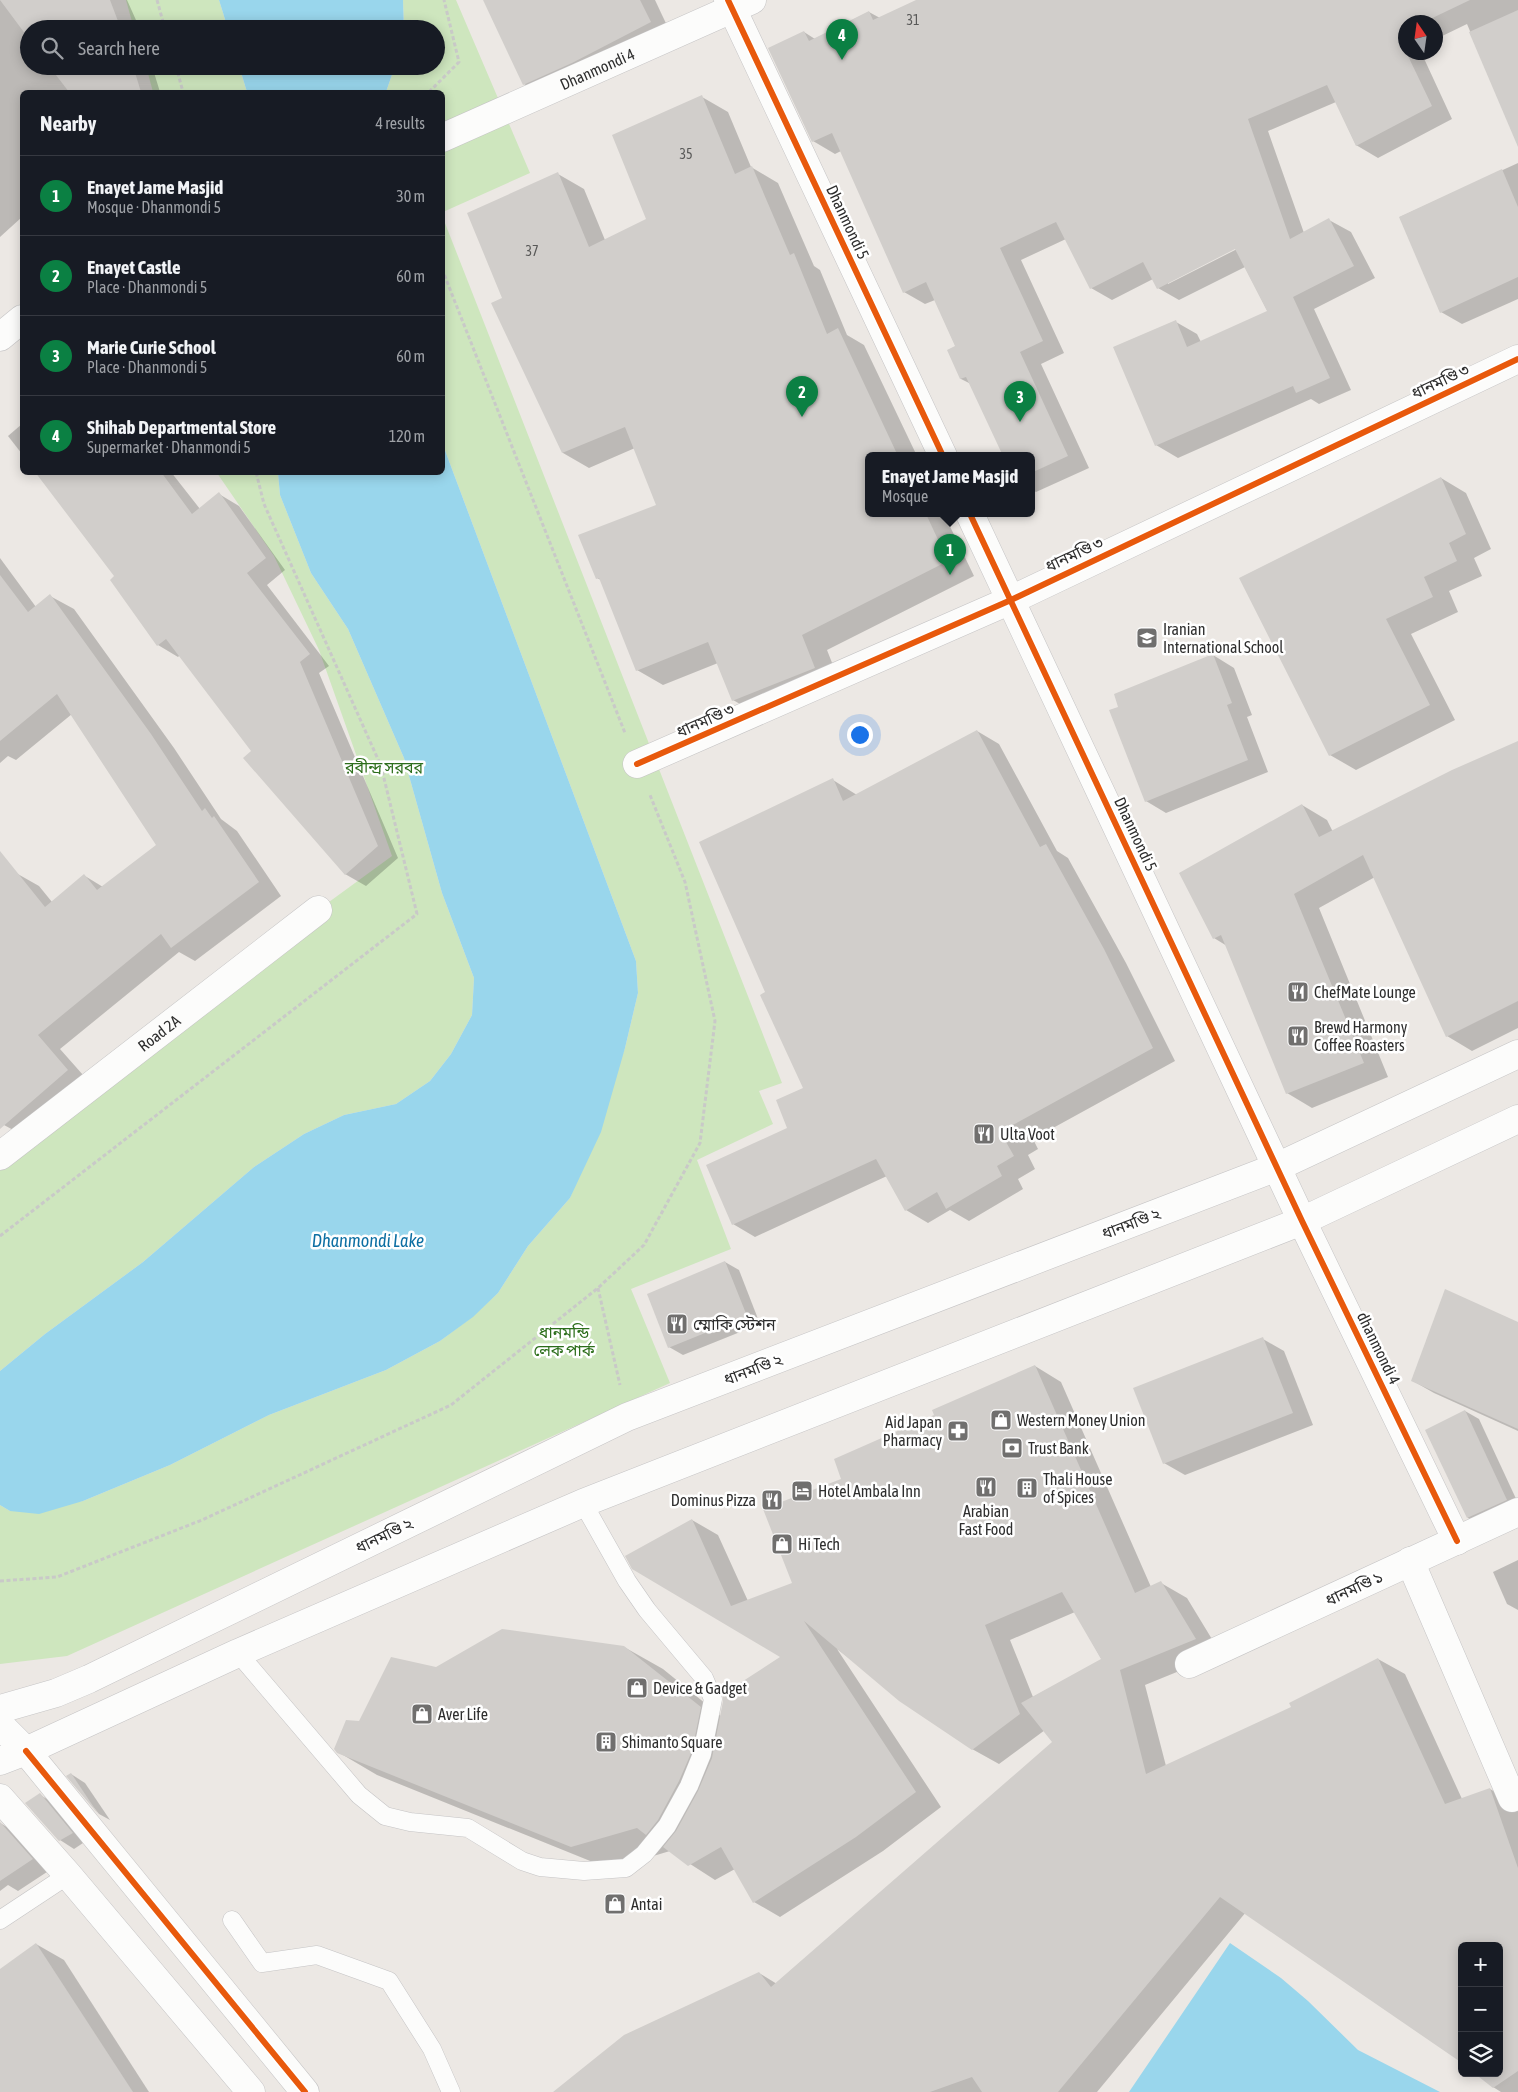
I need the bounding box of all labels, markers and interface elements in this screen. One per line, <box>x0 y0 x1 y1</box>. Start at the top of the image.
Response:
house number: 31 <box>906 12 920 28</box>
north arrow <box>1398 15 1443 60</box>
pin: 4 <box>826 19 858 60</box>
search box <box>20 20 445 75</box>
icon: search <box>38 34 66 62</box>
text: Search here <box>78 37 160 59</box>
street label: Dhanmondi 4 <box>557 44 637 93</box>
text: Nearby <box>40 111 96 135</box>
text: 4 results <box>375 114 425 132</box>
house number: 35 <box>679 146 693 162</box>
text: Enayet Jame Masjid <box>87 176 223 198</box>
street label: Dhanmondi 5 <box>823 182 873 262</box>
text: 1 <box>52 187 60 205</box>
text: 30 m <box>396 187 425 205</box>
text: Mosque · Dhanmondi 5 <box>87 198 221 216</box>
house number: 37 <box>525 243 539 259</box>
text: Enayet Castle <box>87 256 181 278</box>
text: 2 <box>52 267 60 285</box>
text: 60 m <box>396 267 425 285</box>
text: Place · Dhanmondi 5 <box>87 278 207 296</box>
text: Marie Curie School <box>87 336 216 358</box>
text: 3 <box>52 347 60 365</box>
text: 60 m <box>396 347 425 365</box>
text: Place · Dhanmondi 5 <box>87 358 207 376</box>
street label: ধানমণ্ডি ৩ <box>1408 360 1472 402</box>
pin: 2 <box>786 376 818 417</box>
pin: 3 <box>1004 381 1036 422</box>
text: Shihab Departmental Store <box>87 416 276 438</box>
text: 4 <box>52 427 60 445</box>
text: 120 m <box>389 427 425 445</box>
text: Supermarket · Dhanmondi 5 <box>87 438 251 456</box>
popup <box>865 452 1035 517</box>
text: Enayet Jame Masjid <box>882 465 1018 487</box>
text: Mosque <box>882 487 928 505</box>
street label: ধানমণ্ডি ৩ <box>1042 533 1106 575</box>
pin: 1 <box>934 534 966 575</box>
place label: Iranian International School <box>1163 620 1284 656</box>
school or university icon: Iranian International School <box>1135 626 1159 650</box>
street label: ধানমণ্ডি ৩ <box>673 699 737 741</box>
your location <box>847 722 873 748</box>
park label: রবীন্দ্র সরবর <box>344 758 423 776</box>
street label: Dhanmondi 5 <box>1111 794 1161 874</box>
restaurant icon: ChefMate Lounge <box>1286 980 1310 1004</box>
place label: ChefMate Lounge <box>1314 983 1416 1002</box>
street label: Road 2A <box>134 1011 184 1055</box>
place label: Brewd Harmony Coffee Roasters <box>1314 1018 1408 1054</box>
restaurant icon: Brewd Harmony Coffee Roasters <box>1286 1024 1310 1048</box>
restaurant icon: Ulta Voot <box>972 1122 996 1146</box>
place label: Ulta Voot <box>1000 1125 1055 1143</box>
street label: ধানমণ্ডি ২ <box>1099 1203 1163 1242</box>
water label: Dhanmondi Lake <box>312 1230 424 1251</box>
street label: dhanmondi 4 <box>1354 1309 1404 1387</box>
restaurant icon: ম্মোকি স্টেশন <box>665 1312 689 1336</box>
place label: ম্মোকি স্টেশন <box>693 1315 776 1333</box>
park label: ধানমন্ডি লেক পার্ক <box>533 1323 596 1359</box>
street label: ধানমণ্ডি ২ <box>721 1349 785 1388</box>
shop icon: Western Money Union <box>989 1408 1013 1432</box>
place label: Western Money Union <box>1017 1411 1145 1430</box>
place label: Aid Japan Pharmacy <box>883 1413 942 1450</box>
pharmacy icon: Aid Japan Pharmacy <box>946 1419 970 1443</box>
bank icon: Trust Bank <box>1000 1436 1024 1460</box>
place label: Trust Bank <box>1028 1439 1089 1457</box>
place label: Thali House of Spices <box>1043 1470 1112 1507</box>
restaurant icon: Arabian Fast Food <box>974 1475 998 1499</box>
building icon: Thali House of Spices <box>1015 1476 1039 1500</box>
hotel icon: Hotel Ambala Inn <box>790 1479 814 1503</box>
place label: Hotel Ambala Inn <box>818 1482 921 1500</box>
restaurant icon: Dominus Pizza <box>760 1488 784 1512</box>
place label: Dominus Pizza <box>671 1491 756 1509</box>
place label: Arabian Fast Food <box>959 1502 1013 1538</box>
street label: ধানমণ্ডি ২ <box>353 1513 416 1557</box>
shop icon: Hi Tech <box>770 1532 794 1556</box>
place label: Hi Tech <box>798 1535 840 1553</box>
street label: ধানমণ্ডি ১ <box>1322 1567 1386 1609</box>
shop icon: Device & Gadget <box>625 1676 649 1700</box>
place label: Device & Gadget <box>653 1679 748 1698</box>
shop icon: Aver Life <box>410 1702 434 1726</box>
place label: Aver Life <box>438 1705 488 1723</box>
building icon: Shimanto Square <box>594 1730 618 1754</box>
place label: Shimanto Square <box>622 1733 723 1752</box>
shop icon: Antai <box>603 1892 627 1916</box>
place label: Antai <box>631 1895 662 1913</box>
map controls <box>1458 1942 1503 2077</box>
button: + <box>1458 1942 1503 1987</box>
button: − <box>1458 1987 1503 2032</box>
button: layers <box>1458 2032 1503 2077</box>

